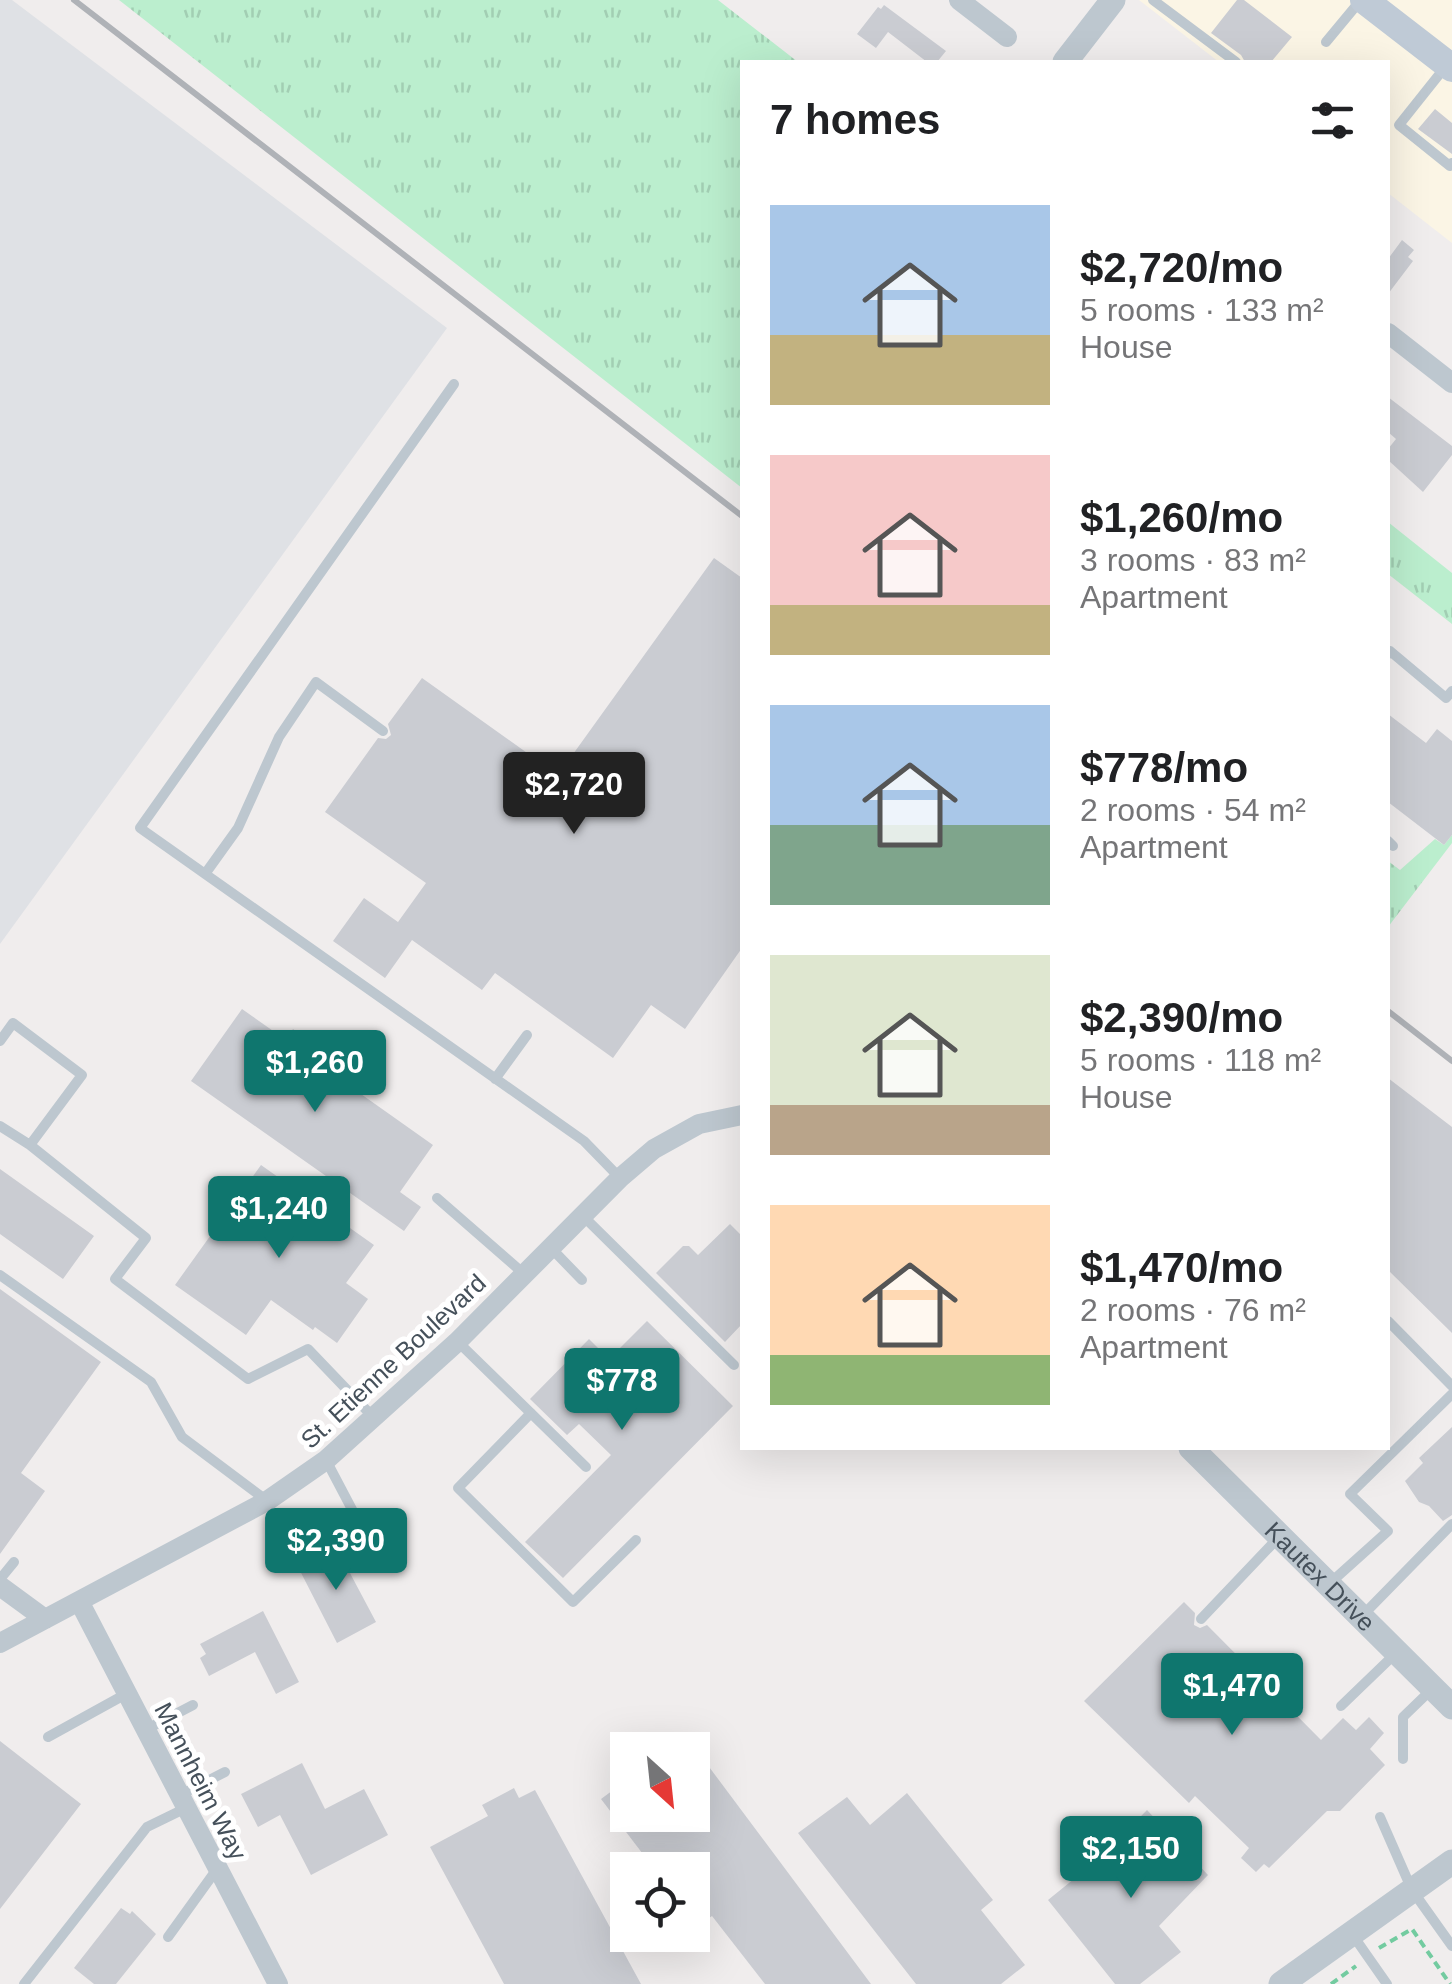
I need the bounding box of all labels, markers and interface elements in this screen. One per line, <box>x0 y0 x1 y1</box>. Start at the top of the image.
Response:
icon: filters <box>1305 93 1360 148</box>
text: 7 homes <box>770 96 940 143</box>
text: $2,720/mo <box>1080 244 1283 291</box>
icon: home <box>850 245 970 365</box>
text: 5 rooms · 133 m² <box>1080 292 1324 328</box>
text: House <box>1080 329 1173 365</box>
text: $1,260/mo <box>1080 494 1283 541</box>
icon: home <box>850 495 970 615</box>
text: 3 rooms · 83 m² <box>1080 542 1306 578</box>
text: Apartment <box>1080 579 1228 615</box>
text: $778/mo <box>1080 744 1248 791</box>
icon: home <box>850 745 970 865</box>
pin: $2,720 <box>493 752 655 837</box>
text: $2,720 <box>525 766 623 802</box>
text: 2 rooms · 54 m² <box>1080 792 1306 828</box>
text: Apartment <box>1080 829 1228 865</box>
text: $2,390/mo <box>1080 994 1283 1041</box>
icon: home <box>850 995 970 1115</box>
pin: $1,260 <box>234 1030 396 1115</box>
text: 5 rooms · 118 m² <box>1080 1042 1321 1078</box>
text: $1,260 <box>266 1044 364 1080</box>
text: House <box>1080 1079 1173 1115</box>
pin: $1,240 <box>198 1176 360 1261</box>
text: $1,240 <box>230 1190 328 1226</box>
text: $1,470/mo <box>1080 1244 1283 1291</box>
icon: home <box>850 1245 970 1365</box>
street label: St. Etienne Boulevard <box>295 1268 491 1454</box>
text: 2 rooms · 76 m² <box>1080 1292 1306 1328</box>
text: Apartment <box>1080 1329 1228 1365</box>
pin: $778 <box>563 1348 681 1433</box>
text: $778 <box>586 1362 658 1398</box>
pin: $2,390 <box>255 1508 417 1593</box>
street label: Kautex Drive <box>1260 1516 1381 1637</box>
text: $2,390 <box>287 1522 385 1558</box>
pin: $1,470 <box>1151 1653 1313 1738</box>
text: $1,470 <box>1183 1667 1281 1703</box>
street label: Mannheim Way <box>149 1698 253 1865</box>
north arrow <box>610 1732 710 1832</box>
map controls <box>610 1732 710 1952</box>
pin: $2,150 <box>1050 1816 1212 1901</box>
text: $2,150 <box>1082 1830 1180 1866</box>
button: locate <box>610 1852 710 1952</box>

